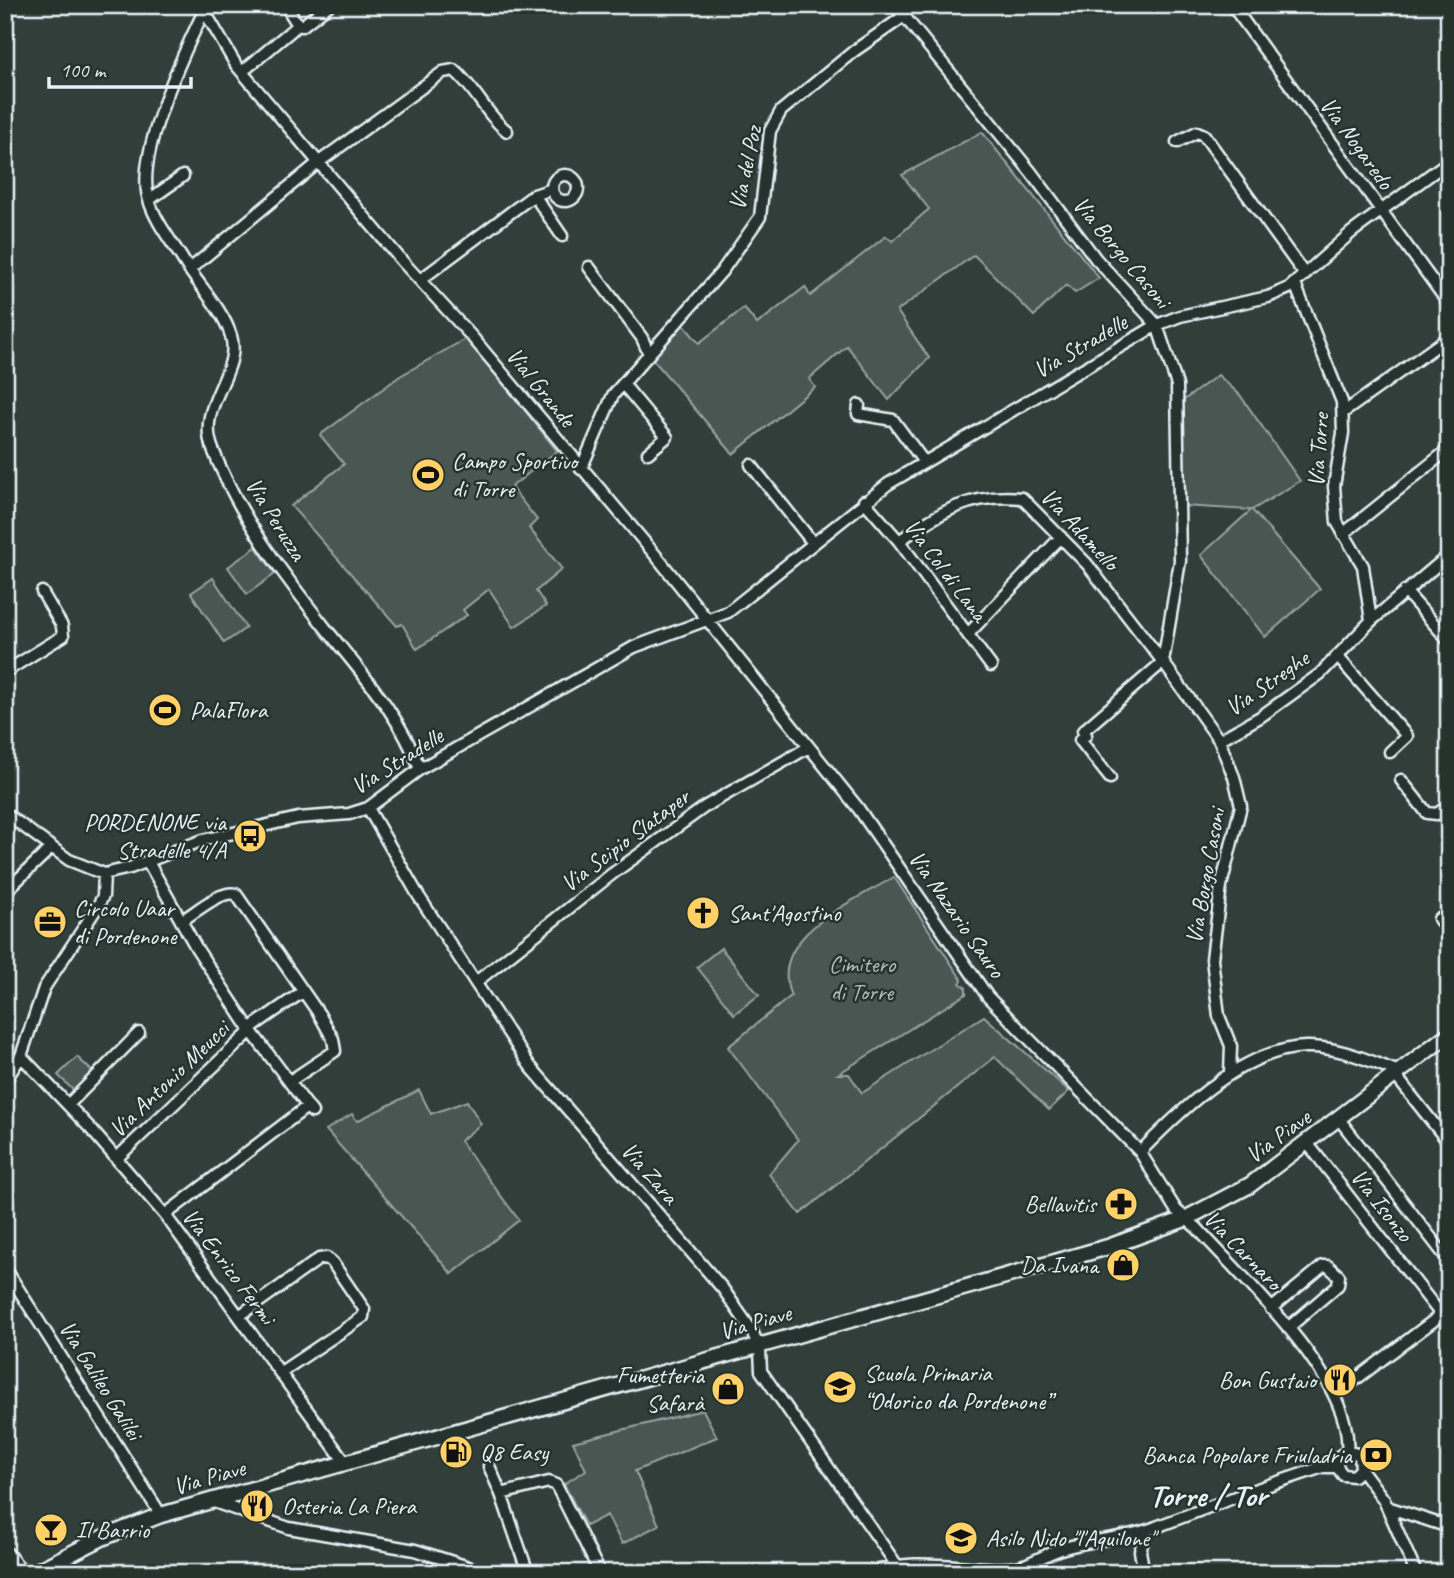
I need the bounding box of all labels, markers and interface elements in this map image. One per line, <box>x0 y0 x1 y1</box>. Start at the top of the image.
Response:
scale bar <box>49 46 191 90</box>
text: 100 m <box>60 57 107 83</box>
street label: Via Nogaredo <box>1313 91 1402 196</box>
street label: Via del Poz <box>721 122 769 213</box>
street label: Via Borgo Casoni <box>1066 190 1179 316</box>
street label: Via Stradelle <box>1028 306 1134 385</box>
street label: Vial Grande <box>500 341 584 435</box>
street label: Via Torre <box>1300 410 1336 488</box>
place label: Campo Sportivo di Torre <box>452 446 580 504</box>
sports icon: Campo Sportivo di Torre <box>409 456 447 494</box>
street label: Via Peruzza <box>239 472 314 567</box>
street label: Via Adamello <box>1034 481 1127 578</box>
street label: Via Col di Lana <box>897 512 996 629</box>
street label: Via Streghe <box>1219 642 1316 723</box>
sports icon: PalaFlora <box>146 691 184 729</box>
place label: PalaFlora <box>190 695 269 725</box>
street label: Via Stradelle <box>345 720 451 801</box>
street label: Via Scipio Slataper <box>555 780 697 898</box>
street label: Via Borgo Casoni <box>1178 803 1232 946</box>
place label: PORDENONE via Stradelle 4/A <box>84 807 227 865</box>
bus stop icon: PORDENONE via Stradelle 4/A <box>231 817 269 855</box>
street label: Via Nazario Sauro <box>902 845 1013 985</box>
place label: Circolo Uaar di Pordenone <box>74 893 179 951</box>
church icon: Sant'Agostino <box>684 894 722 932</box>
place label: Sant'Agostino <box>728 898 842 928</box>
office icon: Circolo Uaar di Pordenone <box>31 903 69 941</box>
park label: Cimitero di Torre <box>829 949 897 1007</box>
street label: Via Antonio Meucci <box>103 1012 237 1144</box>
street label: Via Piave <box>1240 1101 1318 1170</box>
street label: Via Zara <box>615 1136 686 1212</box>
street label: Via Isonzo <box>1344 1162 1421 1249</box>
pharmacy icon: Bellavitis <box>1102 1185 1140 1223</box>
place label: Bellavitis <box>1025 1189 1098 1219</box>
street label: Via Enrico Fermi <box>176 1202 284 1333</box>
street label: Via Carnaro <box>1197 1204 1290 1298</box>
shop icon: Da Ivana <box>1104 1246 1142 1284</box>
place label: Da Ivana <box>1021 1250 1100 1280</box>
street label: Via Piave <box>716 1297 796 1347</box>
street label: Via Galileo Galilei <box>52 1315 151 1447</box>
place label: Scuola Primaria “Odorico da Pordenone” <box>864 1358 1057 1416</box>
place label: Fumetteria Safarà <box>617 1360 706 1418</box>
restaurant icon: Bon Gustaio <box>1321 1361 1359 1399</box>
place label: Bon Gustaio <box>1219 1365 1319 1395</box>
school or university icon: Scuola Primaria “Odorico da Pordenone” <box>821 1368 859 1406</box>
shop icon: Fumetteria Safarà <box>709 1370 747 1408</box>
fuel station icon: Q8 Easy <box>437 1433 475 1471</box>
bank icon: Banca Popolare Friuladria <box>1357 1436 1395 1474</box>
place label: Q8 Easy <box>480 1437 550 1467</box>
place label: Banca Popolare Friuladria <box>1143 1440 1353 1470</box>
street label: Via Piave <box>170 1452 250 1502</box>
district label: Torre / Tor <box>1149 1475 1270 1516</box>
restaurant icon: Osteria La Piera <box>238 1487 276 1525</box>
place label: Osteria La Piera <box>282 1491 418 1521</box>
bar icon: Il Barrio <box>32 1511 70 1549</box>
place label: Il Barrio <box>76 1515 151 1545</box>
school or university icon: Asilo Nido "l'Aquilone" <box>942 1519 980 1557</box>
place label: Asilo Nido "l'Aquilone" <box>986 1523 1160 1553</box>

